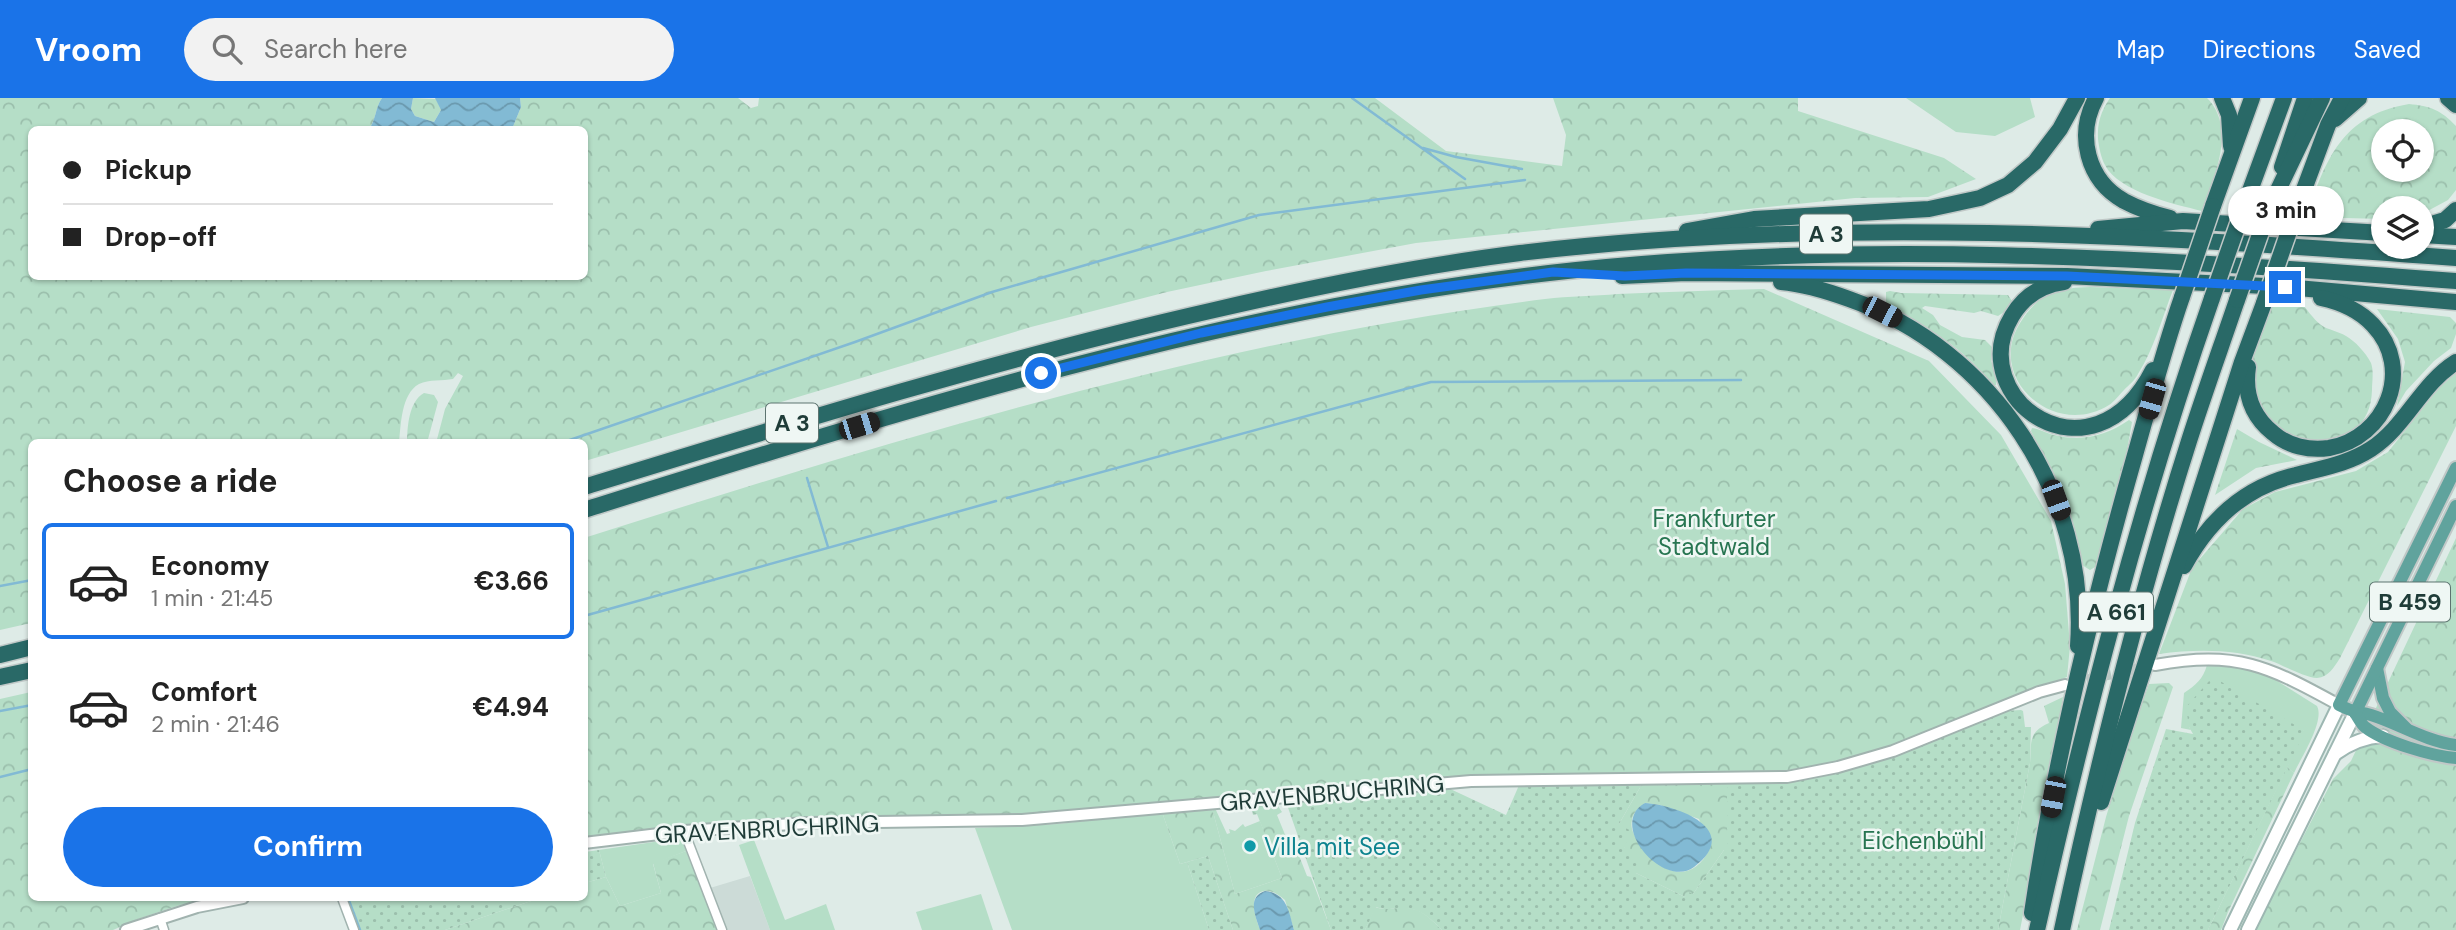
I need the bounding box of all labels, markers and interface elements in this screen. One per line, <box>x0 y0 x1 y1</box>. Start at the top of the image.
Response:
search box <box>184 18 674 81</box>
text: Vroom <box>35 28 142 71</box>
icon: search <box>208 30 246 68</box>
text: Search here <box>264 32 408 66</box>
text: Map <box>2117 34 2165 65</box>
text: Directions <box>2203 34 2316 65</box>
text: Saved <box>2354 34 2421 65</box>
map controls <box>2371 119 2434 259</box>
button: locate <box>2371 119 2434 182</box>
text: Pickup <box>105 153 192 187</box>
callout: 3 min <box>2227 186 2343 234</box>
text: 3 min <box>2255 195 2317 225</box>
button: layers <box>2371 196 2434 259</box>
road number: A 3 <box>1800 214 1852 253</box>
text: Drop-off <box>105 220 217 254</box>
route end <box>2269 271 2301 303</box>
car <box>1859 293 1906 331</box>
route start <box>1025 357 1057 389</box>
car <box>2137 376 2168 422</box>
road number: A 3 <box>766 404 818 442</box>
car <box>836 410 883 442</box>
text: Choose a ride <box>63 460 278 502</box>
car <box>2039 477 2074 523</box>
park label: Frankfurter Stadtwald <box>1652 503 1776 562</box>
text: Economy <box>151 549 269 583</box>
icon: car <box>67 550 130 613</box>
text: €3.66 <box>474 564 549 598</box>
road number: B 459 <box>2370 582 2450 622</box>
text: 1 min · 21:45 <box>151 583 273 613</box>
road number: A 661 <box>2079 592 2153 632</box>
text: Comfort <box>151 675 257 709</box>
icon: car <box>67 676 130 739</box>
text: €4.94 <box>472 690 549 724</box>
text: 2 min · 21:46 <box>151 709 280 739</box>
street label: GRAVENBRUCHRING <box>1219 768 1445 818</box>
car <box>2039 774 2068 820</box>
button: Confirm <box>63 807 553 887</box>
street label: GRAVENBRUCHRING <box>654 808 880 850</box>
park label: Eichenbühl <box>1862 825 1984 856</box>
place label: Villa mit See <box>1264 831 1400 862</box>
marker: Villa mit See <box>1242 838 1258 854</box>

